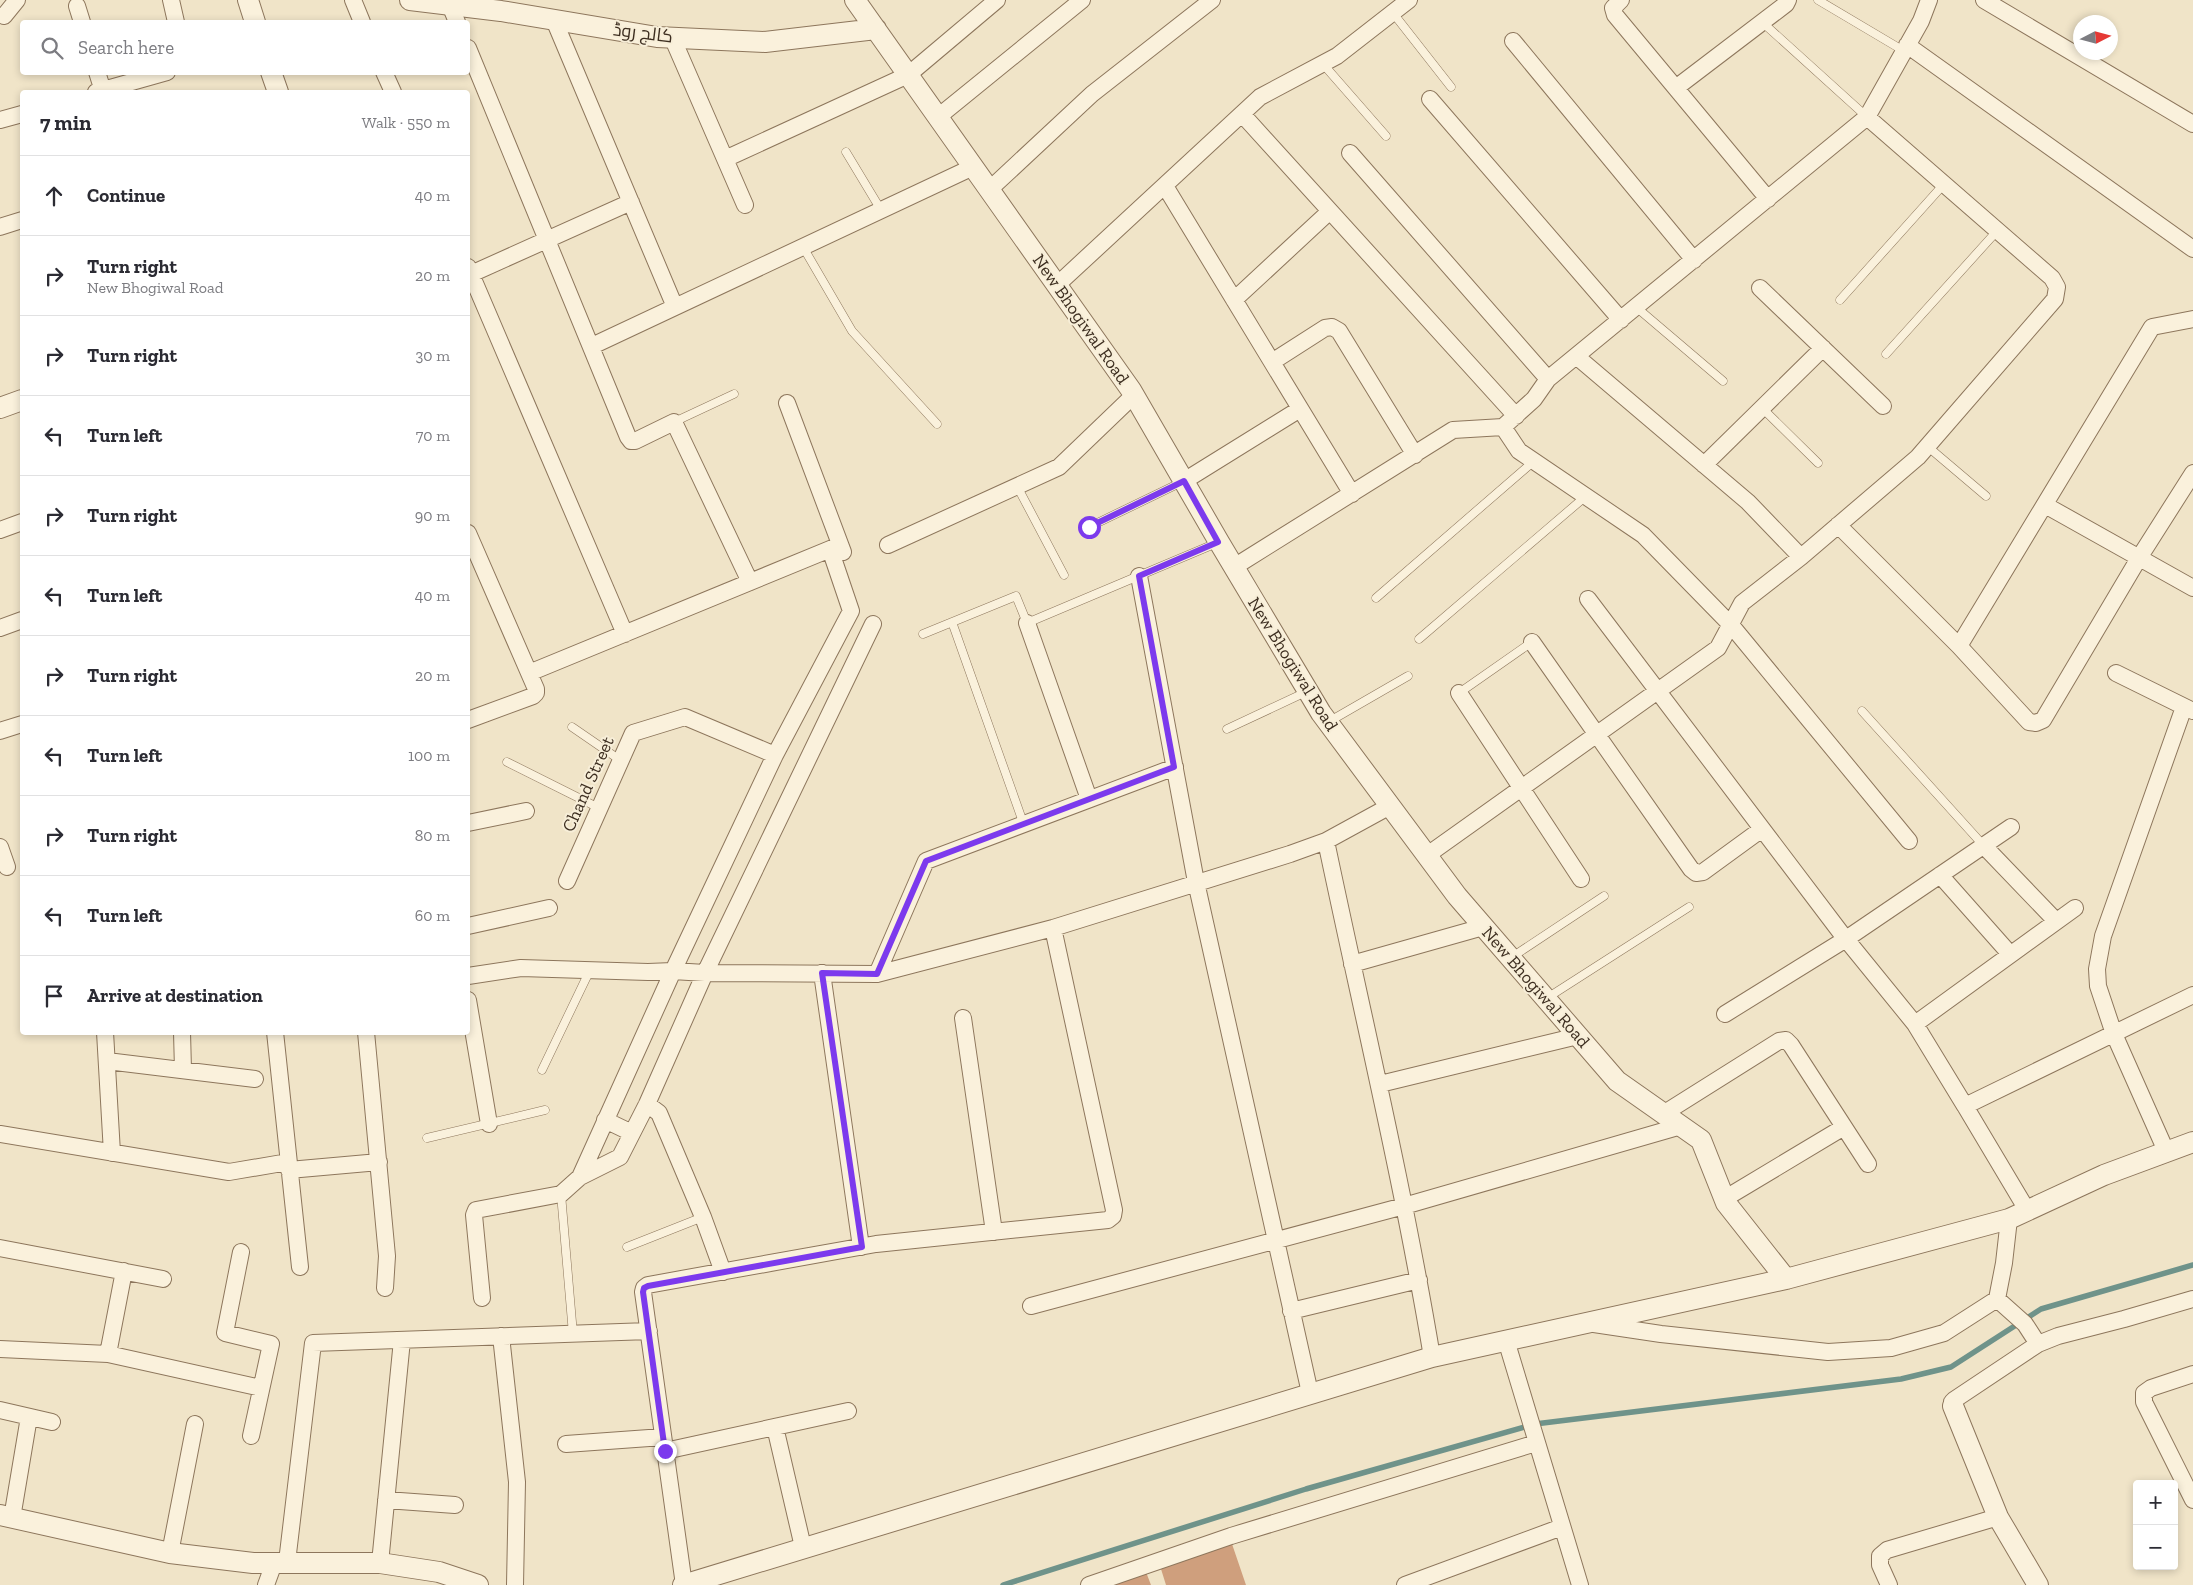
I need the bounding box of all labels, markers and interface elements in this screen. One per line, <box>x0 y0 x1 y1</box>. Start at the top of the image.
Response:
north arrow <box>2073 15 2118 60</box>
street label: کالج روڈ <box>612 18 674 49</box>
search box <box>20 20 470 75</box>
icon: search <box>38 34 66 62</box>
text: Search here <box>78 36 174 59</box>
text: 7 min <box>40 110 91 135</box>
text: Walk · 550 m <box>362 113 450 132</box>
icon: ahead <box>40 182 68 210</box>
text: Continue <box>87 184 165 207</box>
text: 40 m <box>415 186 450 205</box>
street label: New Bhogiwal Road <box>1028 250 1134 388</box>
text: Turn right <box>87 255 177 278</box>
icon: right <box>40 262 68 290</box>
text: 20 m <box>415 266 450 285</box>
text: New Bhogiwal Road <box>87 278 223 297</box>
icon: right <box>40 342 68 370</box>
text: Turn right <box>87 344 177 367</box>
text: 30 m <box>416 346 450 365</box>
icon: left <box>40 422 68 450</box>
text: Turn left <box>87 424 162 447</box>
text: 70 m <box>416 426 450 445</box>
icon: right <box>40 502 68 530</box>
text: Turn right <box>87 504 177 527</box>
text: 90 m <box>415 506 450 525</box>
route start <box>1078 516 1101 539</box>
icon: left <box>40 582 68 610</box>
text: Turn left <box>87 584 162 607</box>
text: 40 m <box>415 586 450 605</box>
street label: New Bhogiwal Road <box>1243 593 1343 735</box>
icon: right <box>40 662 68 690</box>
text: Turn right <box>87 664 177 687</box>
text: 20 m <box>415 666 450 685</box>
street label: Chand Street <box>557 733 619 835</box>
icon: left <box>40 742 68 770</box>
text: Turn left <box>87 744 162 767</box>
text: 100 m <box>408 746 450 765</box>
icon: right <box>40 822 68 850</box>
text: Turn right <box>87 824 177 847</box>
text: 80 m <box>415 826 450 845</box>
icon: left <box>40 902 68 930</box>
text: Turn left <box>87 904 162 927</box>
text: 60 m <box>415 906 450 925</box>
street label: New Bhogiwal Road <box>1477 922 1595 1052</box>
icon: arrive <box>40 982 68 1010</box>
text: Arrive at destination <box>87 984 263 1007</box>
route end <box>654 1440 677 1463</box>
map controls <box>2133 1480 2178 1570</box>
button: + <box>2133 1480 2178 1525</box>
button: − <box>2133 1525 2178 1570</box>

